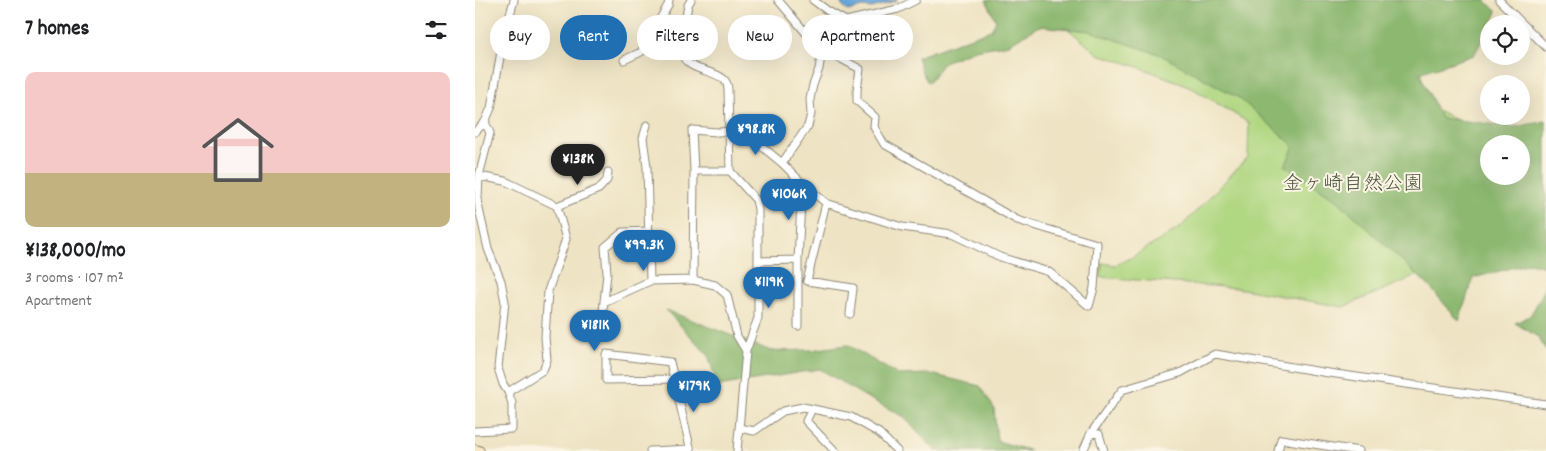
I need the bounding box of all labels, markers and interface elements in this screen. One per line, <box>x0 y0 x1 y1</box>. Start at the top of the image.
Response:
text: 7 homes <box>25 15 89 45</box>
chip: Buy <box>490 15 550 60</box>
chip: Rent <box>560 15 627 60</box>
chip: Filters <box>637 15 718 60</box>
chip: New <box>728 15 792 60</box>
chip: Apartment <box>802 15 913 60</box>
map controls <box>1480 15 1530 185</box>
button: locate <box>1480 15 1530 65</box>
icon: filters <box>422 16 450 44</box>
button: + <box>1480 75 1530 125</box>
icon: home <box>193 105 283 195</box>
pin: ¥98.8K <box>715 114 797 156</box>
text: ¥98.8K <box>737 118 775 141</box>
button: − <box>1480 135 1530 185</box>
pin: ¥138K <box>543 144 613 186</box>
text: ¥138K <box>562 148 594 171</box>
park label: 金ヶ崎自然公園 <box>1283 171 1423 199</box>
pin: ¥106K <box>754 178 824 221</box>
text: ¥106K <box>771 183 807 206</box>
pin: ¥99.3K <box>603 230 685 272</box>
text: ¥99.3K <box>624 234 664 257</box>
text: ¥138,000/mo <box>25 237 126 267</box>
pin: ¥119K <box>734 266 804 309</box>
text: 3 rooms · 107 m² <box>25 267 124 290</box>
text: ¥119K <box>754 271 784 294</box>
text: Apartment <box>25 290 92 313</box>
pin: ¥181K <box>560 310 630 352</box>
text: ¥181K <box>581 314 609 337</box>
pin: ¥179K <box>659 370 729 413</box>
text: ¥179K <box>678 375 710 398</box>

